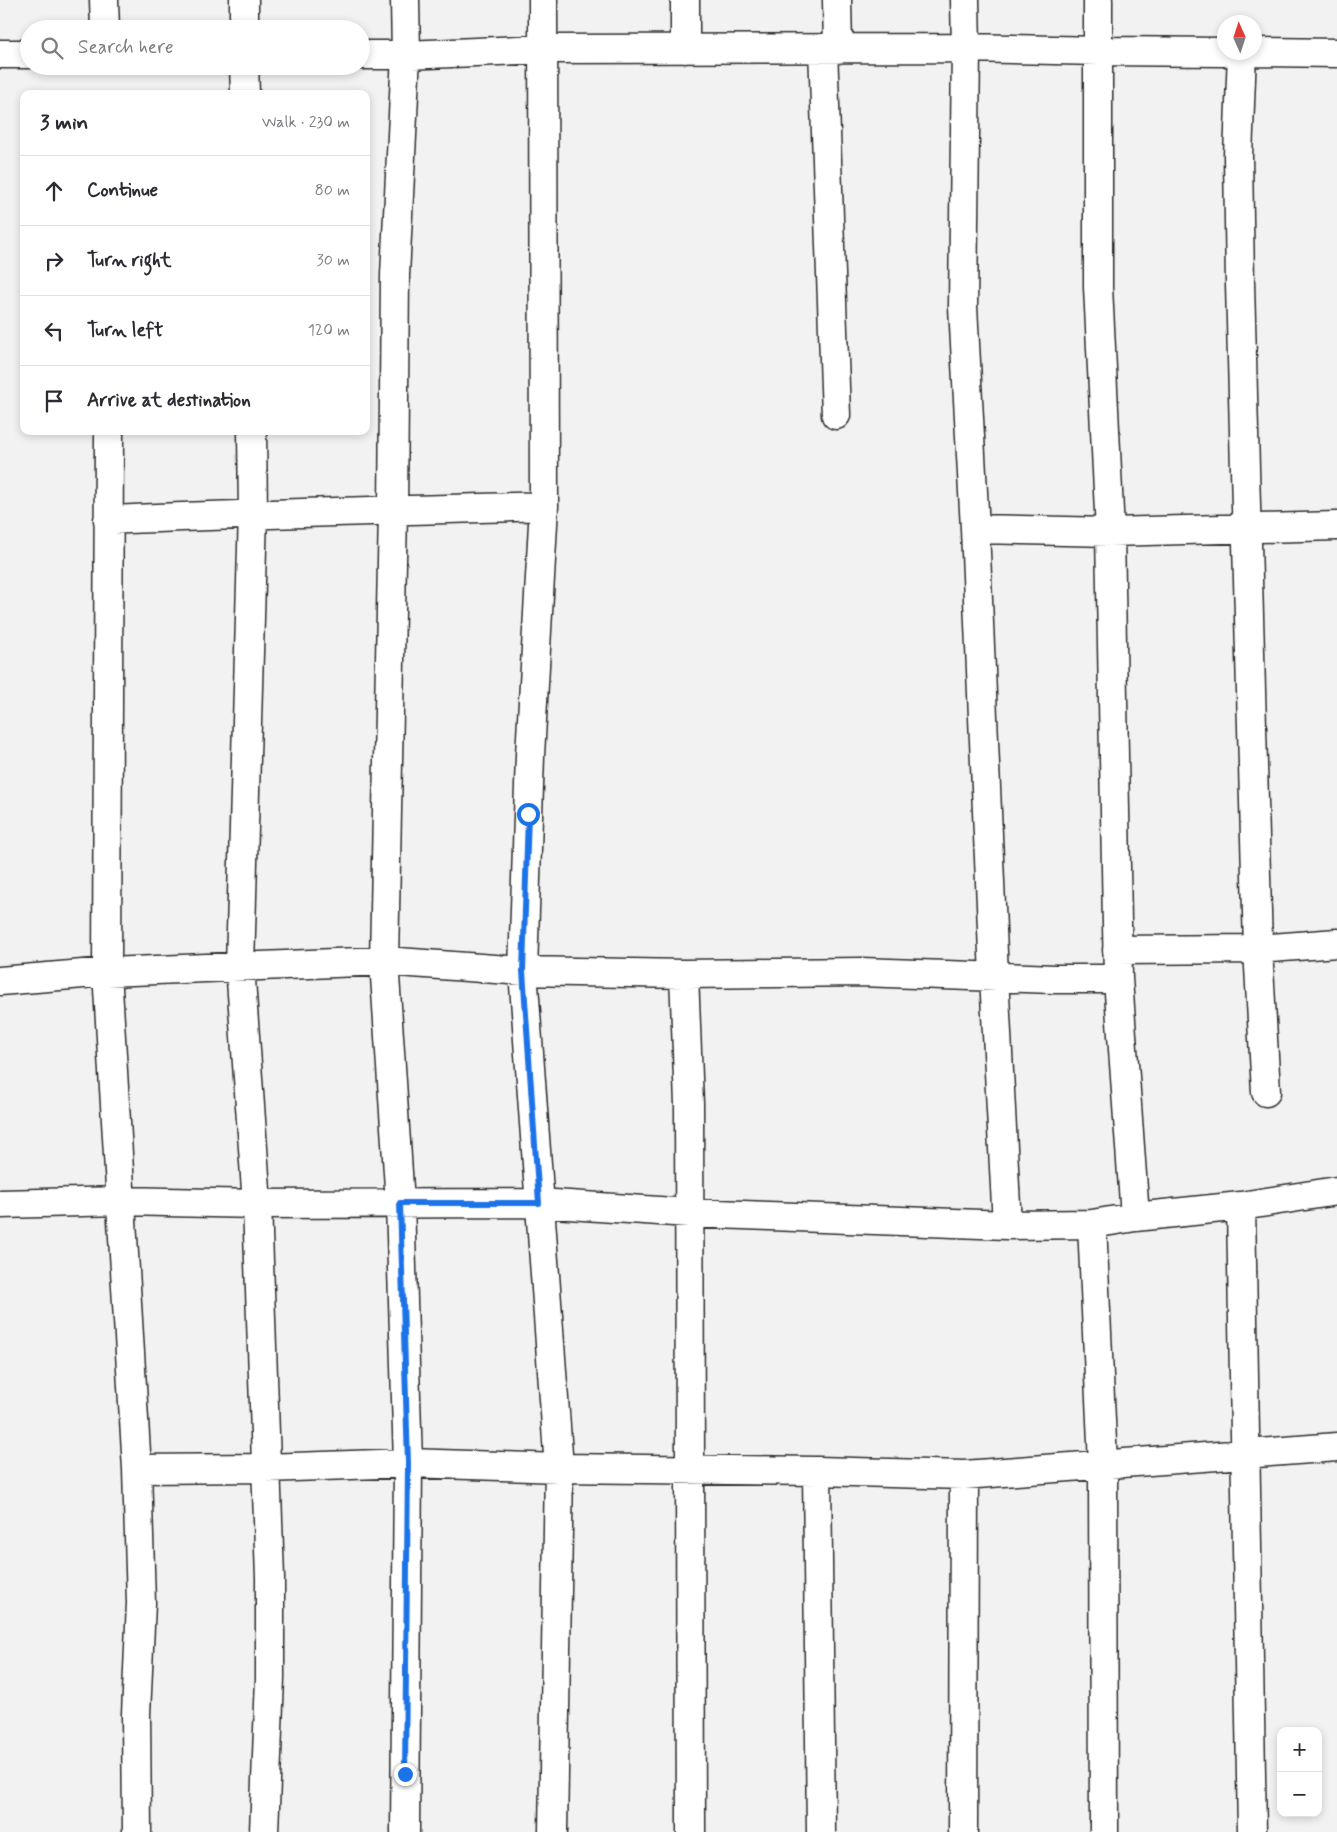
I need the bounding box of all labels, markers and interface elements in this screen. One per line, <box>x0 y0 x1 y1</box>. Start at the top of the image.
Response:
north arrow <box>1217 15 1262 60</box>
search box <box>20 20 370 75</box>
icon: search <box>38 34 66 62</box>
text: Search here <box>78 35 174 60</box>
text: 3 min <box>40 109 88 137</box>
text: Walk · 230 m <box>262 112 350 133</box>
icon: ahead <box>40 177 68 205</box>
text: Continue <box>87 178 158 203</box>
text: 80 m <box>315 180 350 201</box>
icon: right <box>40 247 68 275</box>
text: Turn right <box>87 248 171 273</box>
text: 30 m <box>317 250 350 271</box>
icon: left <box>40 317 68 345</box>
text: Turn left <box>87 318 163 343</box>
text: 120 m <box>308 320 350 341</box>
icon: arrive <box>40 387 68 415</box>
text: Arrive at destination <box>87 388 251 413</box>
route start <box>517 803 540 826</box>
map controls <box>1277 1727 1322 1817</box>
button: + <box>1277 1727 1322 1772</box>
route end <box>394 1763 417 1786</box>
button: − <box>1277 1772 1322 1817</box>

